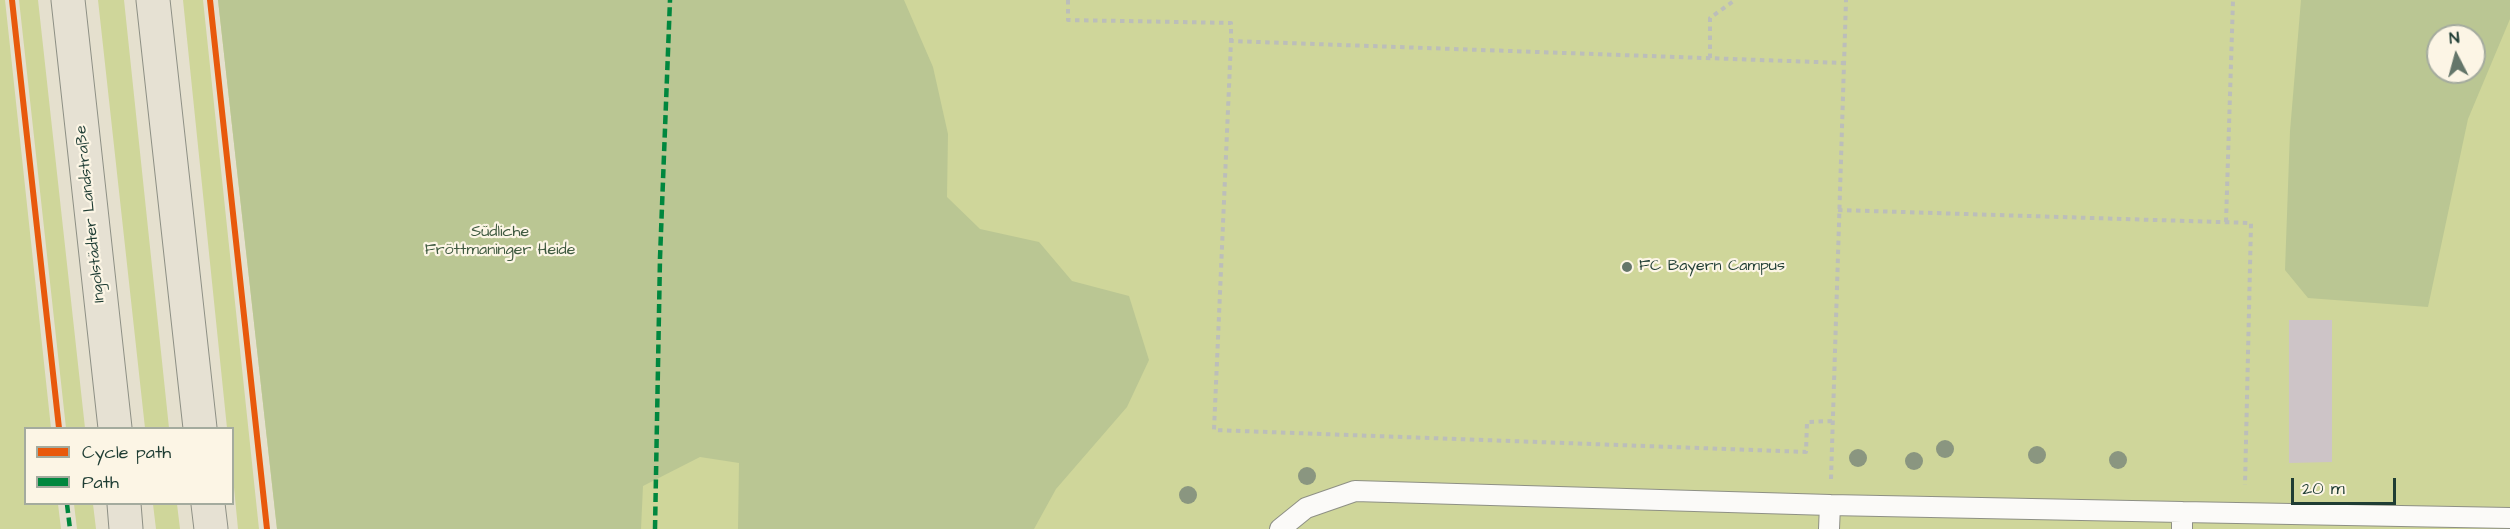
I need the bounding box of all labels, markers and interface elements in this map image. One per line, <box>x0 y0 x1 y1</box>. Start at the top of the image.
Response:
north arrow <box>2426 24 2486 84</box>
text: N <box>2448 27 2460 50</box>
street label: Ingolstädter Landstraße <box>72 124 110 304</box>
park label: Südliche Fröttmaninger Heide <box>425 223 575 261</box>
place label: FC Bayern Campus <box>1639 257 1785 277</box>
marker: FC Bayern Campus <box>1620 260 1634 274</box>
legend <box>24 427 234 505</box>
text: Cycle path <box>82 440 171 465</box>
scale bar <box>2294 466 2399 504</box>
text: Path <box>82 470 119 495</box>
text: 20 m <box>2302 476 2345 501</box>

